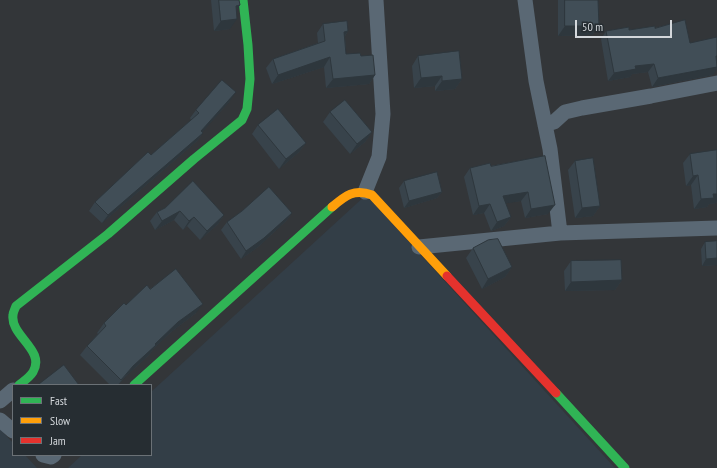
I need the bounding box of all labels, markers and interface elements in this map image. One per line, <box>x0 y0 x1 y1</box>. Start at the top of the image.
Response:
scale bar <box>577 12 674 38</box>
text: 50 m <box>582 19 603 34</box>
legend <box>12 384 152 456</box>
text: Fast <box>50 393 67 408</box>
text: Slow <box>50 413 70 428</box>
text: Jam <box>50 433 66 448</box>

